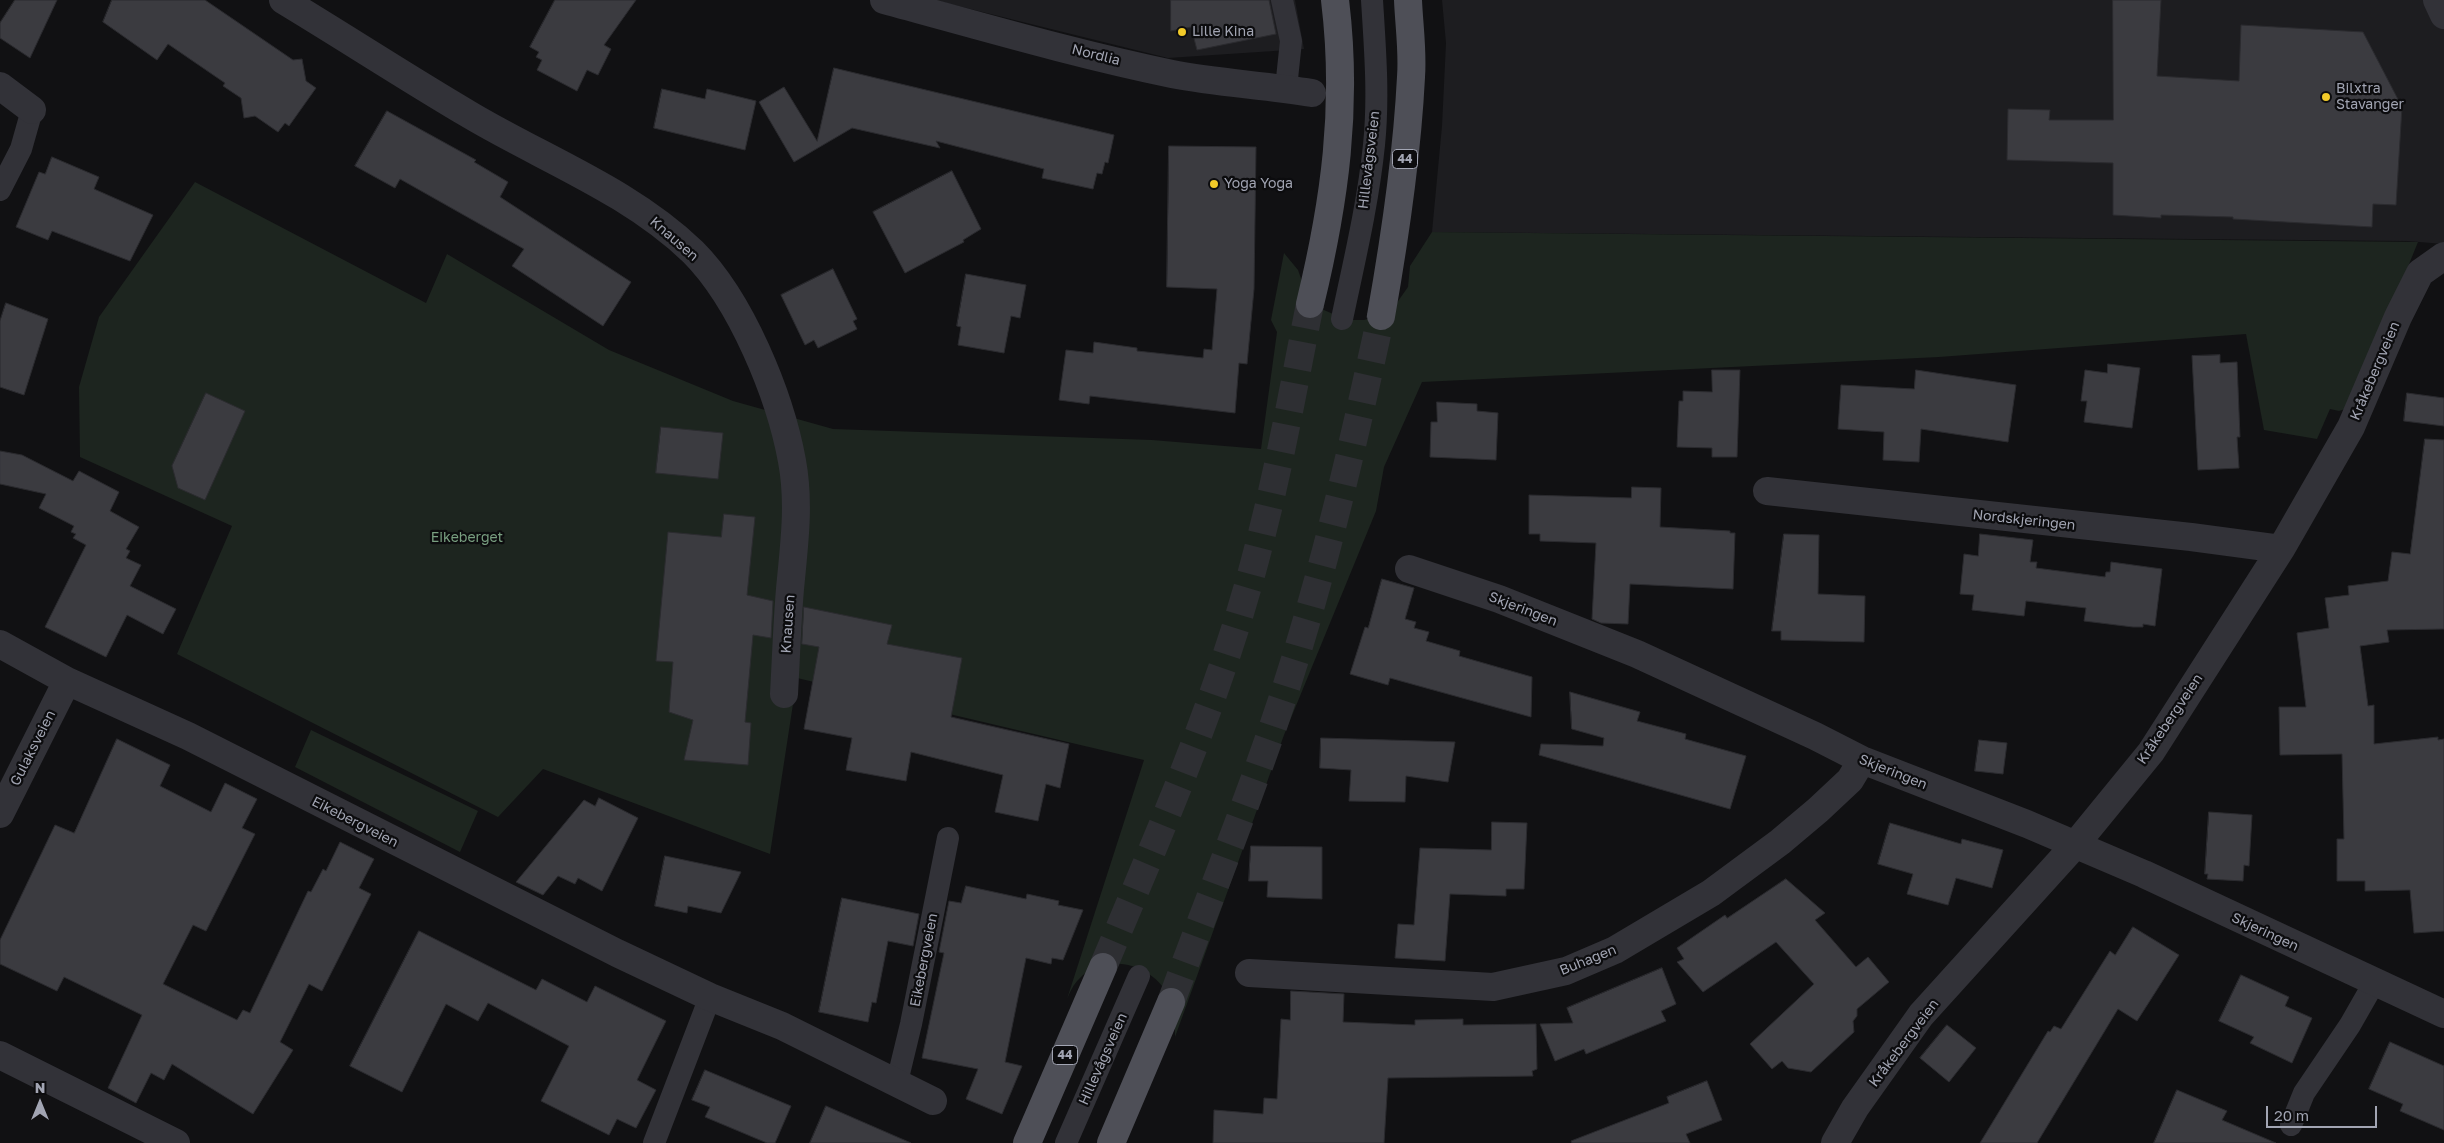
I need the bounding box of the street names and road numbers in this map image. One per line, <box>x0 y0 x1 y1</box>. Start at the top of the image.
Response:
street label: Nordlia <box>1070 41 1122 69</box>
street label: Hillevågsveien <box>1355 110 1383 210</box>
road number: 44 <box>1392 150 1418 168</box>
street label: Knausen <box>646 213 702 265</box>
street label: Kråkebergveien <box>2347 319 2403 423</box>
street label: Nordskjeringen <box>1972 506 2076 534</box>
street label: Skjeringen <box>1486 588 1560 630</box>
street label: Knausen <box>778 594 798 654</box>
street label: Kråkebergveien <box>2134 671 2206 767</box>
street label: Gulaksveien <box>7 708 59 788</box>
street label: Skjeringen <box>1857 751 1929 793</box>
street label: Eikebergveien <box>309 793 401 851</box>
street label: Skjeringen <box>2229 909 2301 955</box>
street label: Eikebergveien <box>907 912 941 1008</box>
street label: Buhagen <box>1557 941 1619 979</box>
street label: Kråkebergveien <box>1866 996 1942 1090</box>
street label: Hillevågsveien <box>1075 1010 1131 1108</box>
road number: 44 <box>1052 1046 1078 1064</box>

